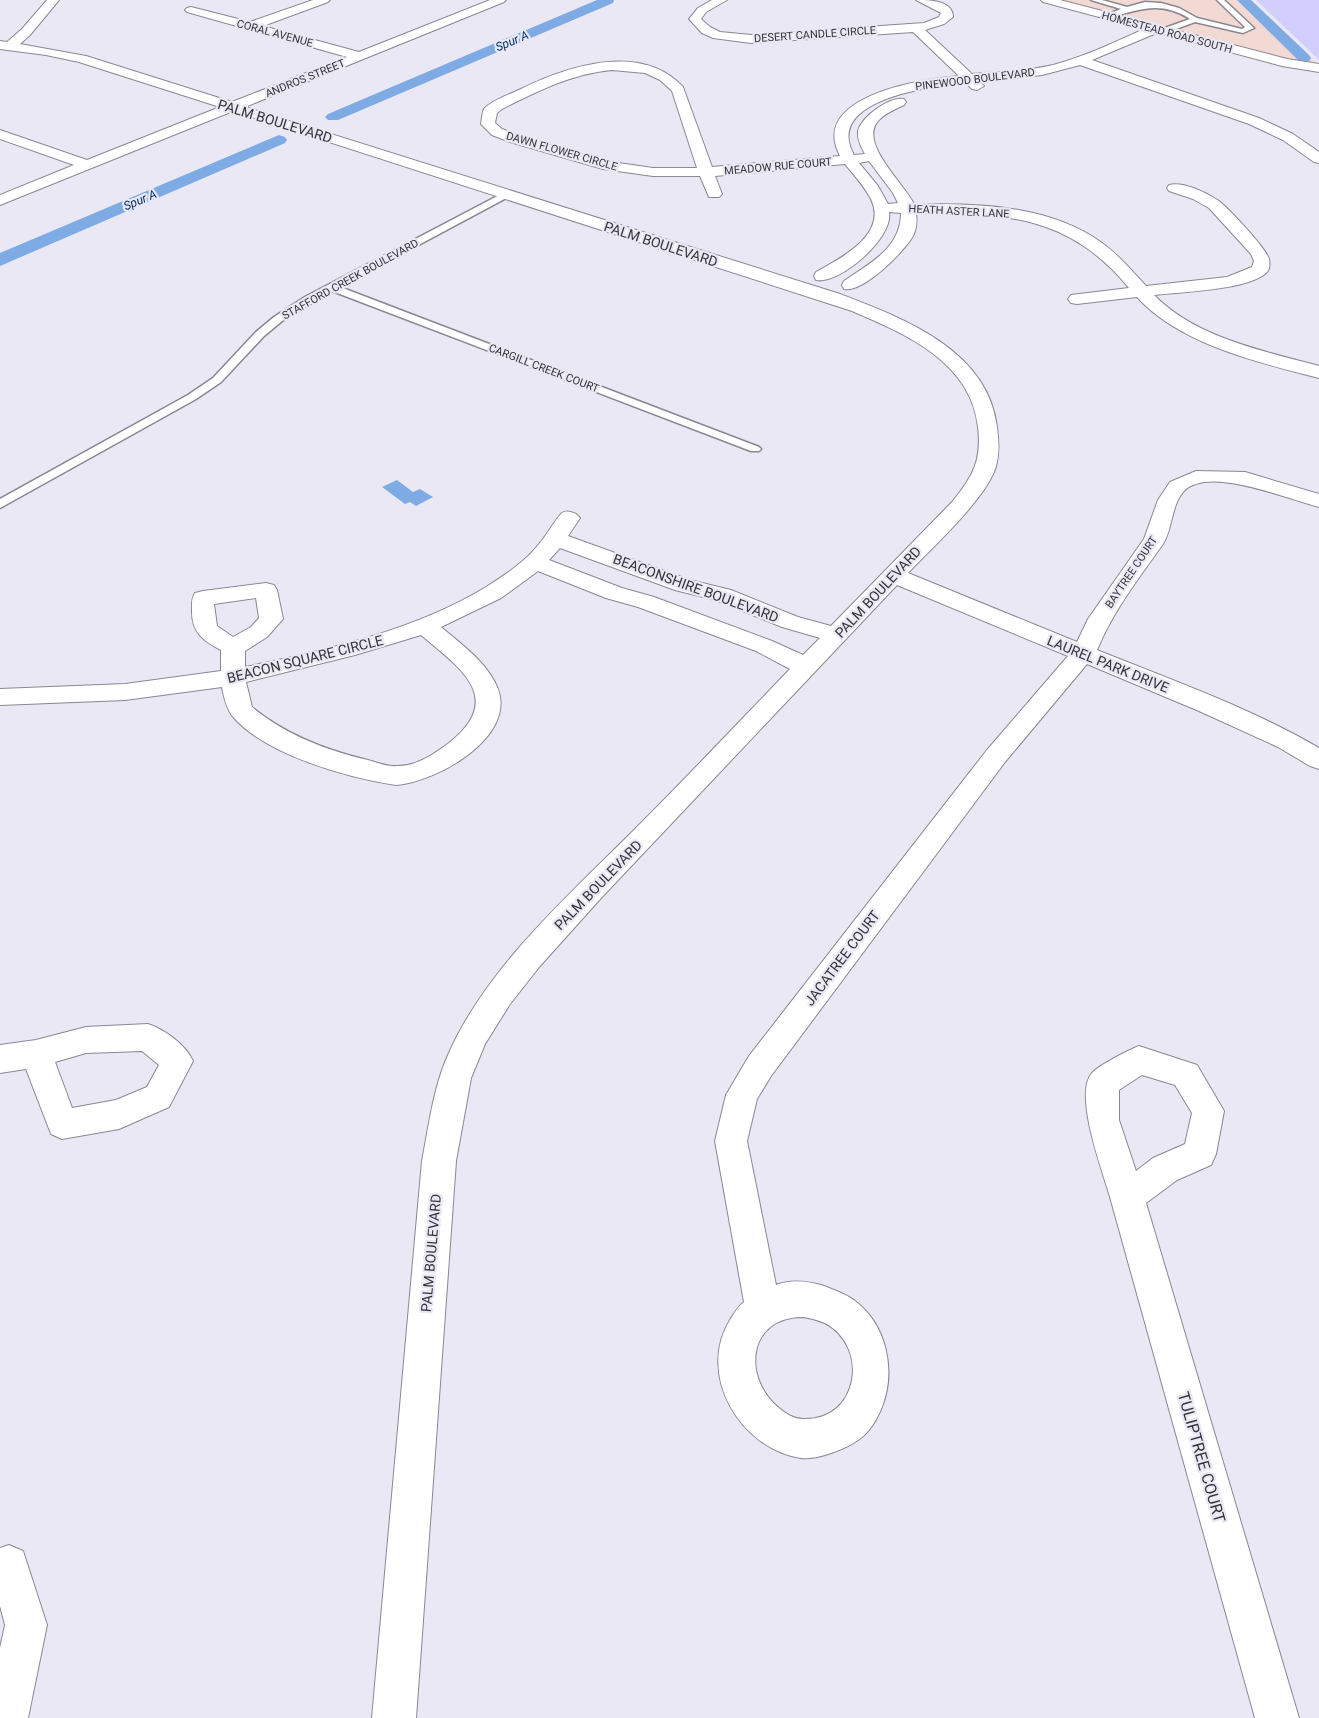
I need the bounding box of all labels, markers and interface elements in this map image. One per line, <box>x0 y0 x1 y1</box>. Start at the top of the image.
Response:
street label: HOMESTEAD ROAD SOUTH <box>1100 9 1234 56</box>
street label: CORAL AVENUE <box>235 17 314 50</box>
street label: DESERT CANDLE CIRCLE <box>754 24 876 45</box>
water label: Spur A <box>493 28 531 54</box>
street label: ANDROS STREET <box>263 56 347 100</box>
street label: PINEWOOD BOULEVARD <box>915 66 1036 93</box>
street label: PALM BOULEVARD <box>216 96 334 146</box>
street label: DAWN FLOWER CIRCLE <box>505 129 619 174</box>
street label: MEADOW RUE COURT <box>724 155 833 178</box>
water label: Spur A <box>121 187 159 213</box>
street label: HEATH ASTER LANE <box>908 202 1010 221</box>
street label: PALM BOULEVARD <box>602 218 720 270</box>
street label: STAFFORD CREEK BOULEVARD <box>280 236 421 322</box>
street label: CARGILL CREEK COURT <box>487 341 601 396</box>
street label: BAYTREE COURT <box>1103 534 1160 611</box>
street label: PALM BOULEVARD <box>832 543 924 641</box>
street label: BEACONSHIRE BOULEVARD <box>611 551 781 625</box>
street label: BEACON SQUARE CIRCLE <box>225 632 385 686</box>
street label: LAUREL PARK DRIVE <box>1045 632 1171 696</box>
street label: PALM BOULEVARD <box>551 837 645 933</box>
street label: JACATREE COURT <box>801 907 883 1009</box>
street label: PALM BOULEVARD <box>418 1193 444 1313</box>
street label: TULIPTREE COURT <box>1174 1390 1229 1525</box>

